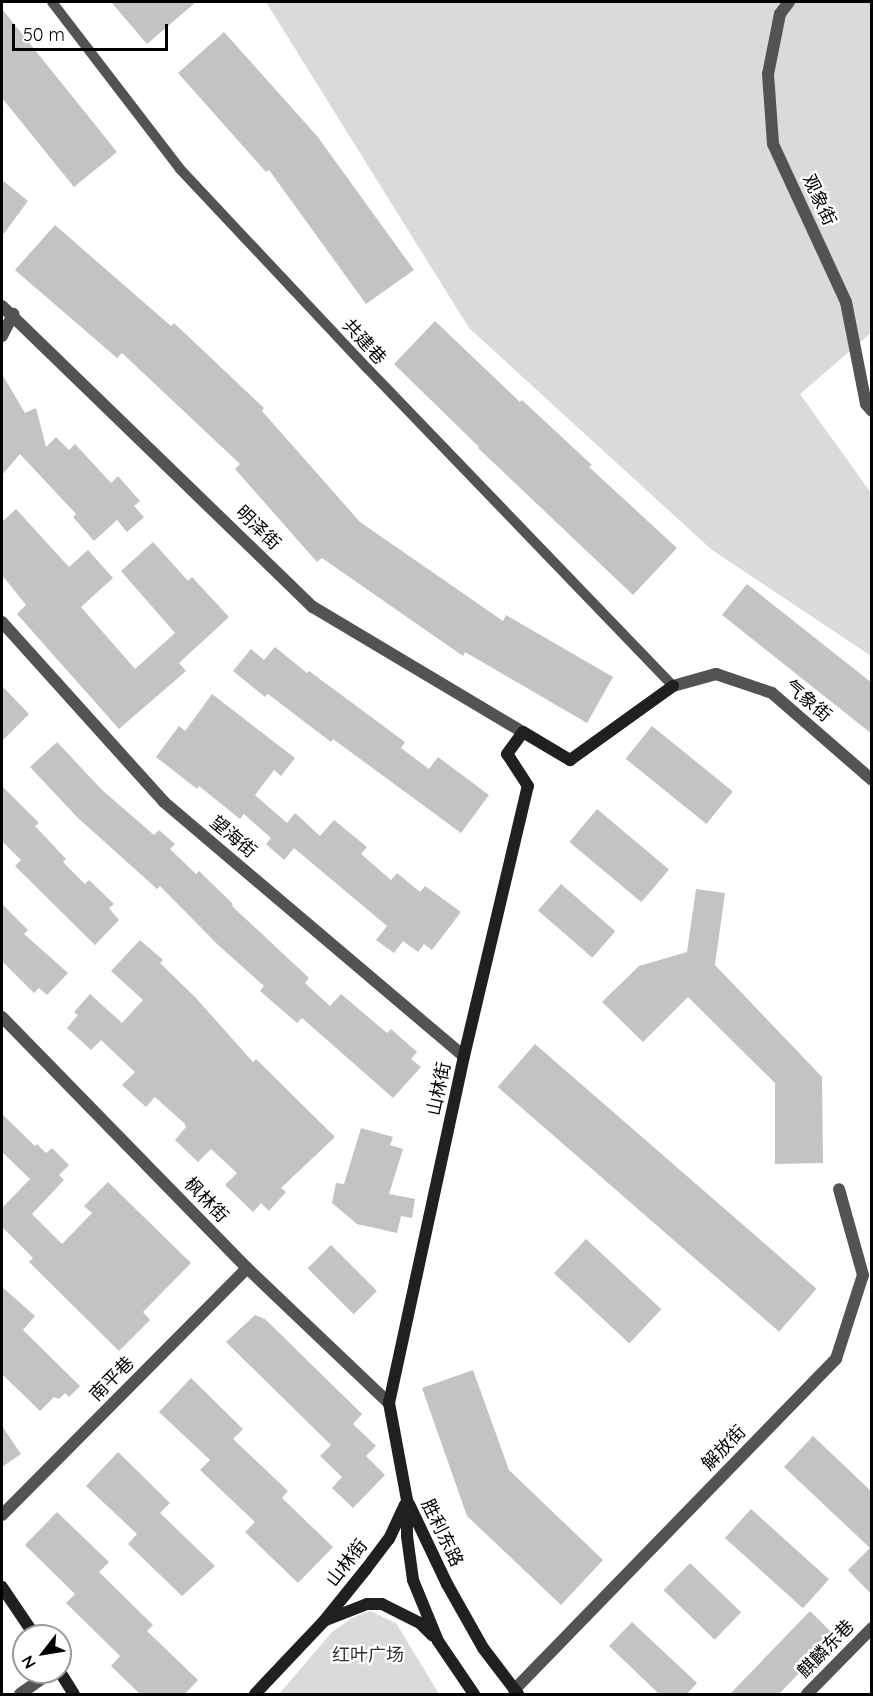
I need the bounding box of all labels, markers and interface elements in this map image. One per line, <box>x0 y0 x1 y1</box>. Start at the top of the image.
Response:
scale bar <box>15 12 171 50</box>
text: 50 m <box>23 23 65 46</box>
street label: 观象街 <box>798 171 840 229</box>
street label: 共建巷 <box>338 315 390 369</box>
street label: 明泽街 <box>231 501 285 555</box>
street label: 气象街 <box>780 675 836 727</box>
street label: 望海街 <box>205 811 261 863</box>
street label: 山林街 <box>423 1060 455 1118</box>
street label: 枫林街 <box>179 1173 233 1227</box>
street label: 南平巷 <box>85 1352 139 1406</box>
street label: 解放街 <box>697 1421 751 1475</box>
street label: 胜利东路 <box>417 1496 467 1570</box>
street label: 山林街 <box>322 1535 372 1591</box>
street label: 麒麟东巷 <box>793 1616 859 1682</box>
north arrow <box>12 1624 72 1684</box>
park label: 红叶广场 <box>332 1644 404 1666</box>
text: N <box>17 1652 40 1672</box>

